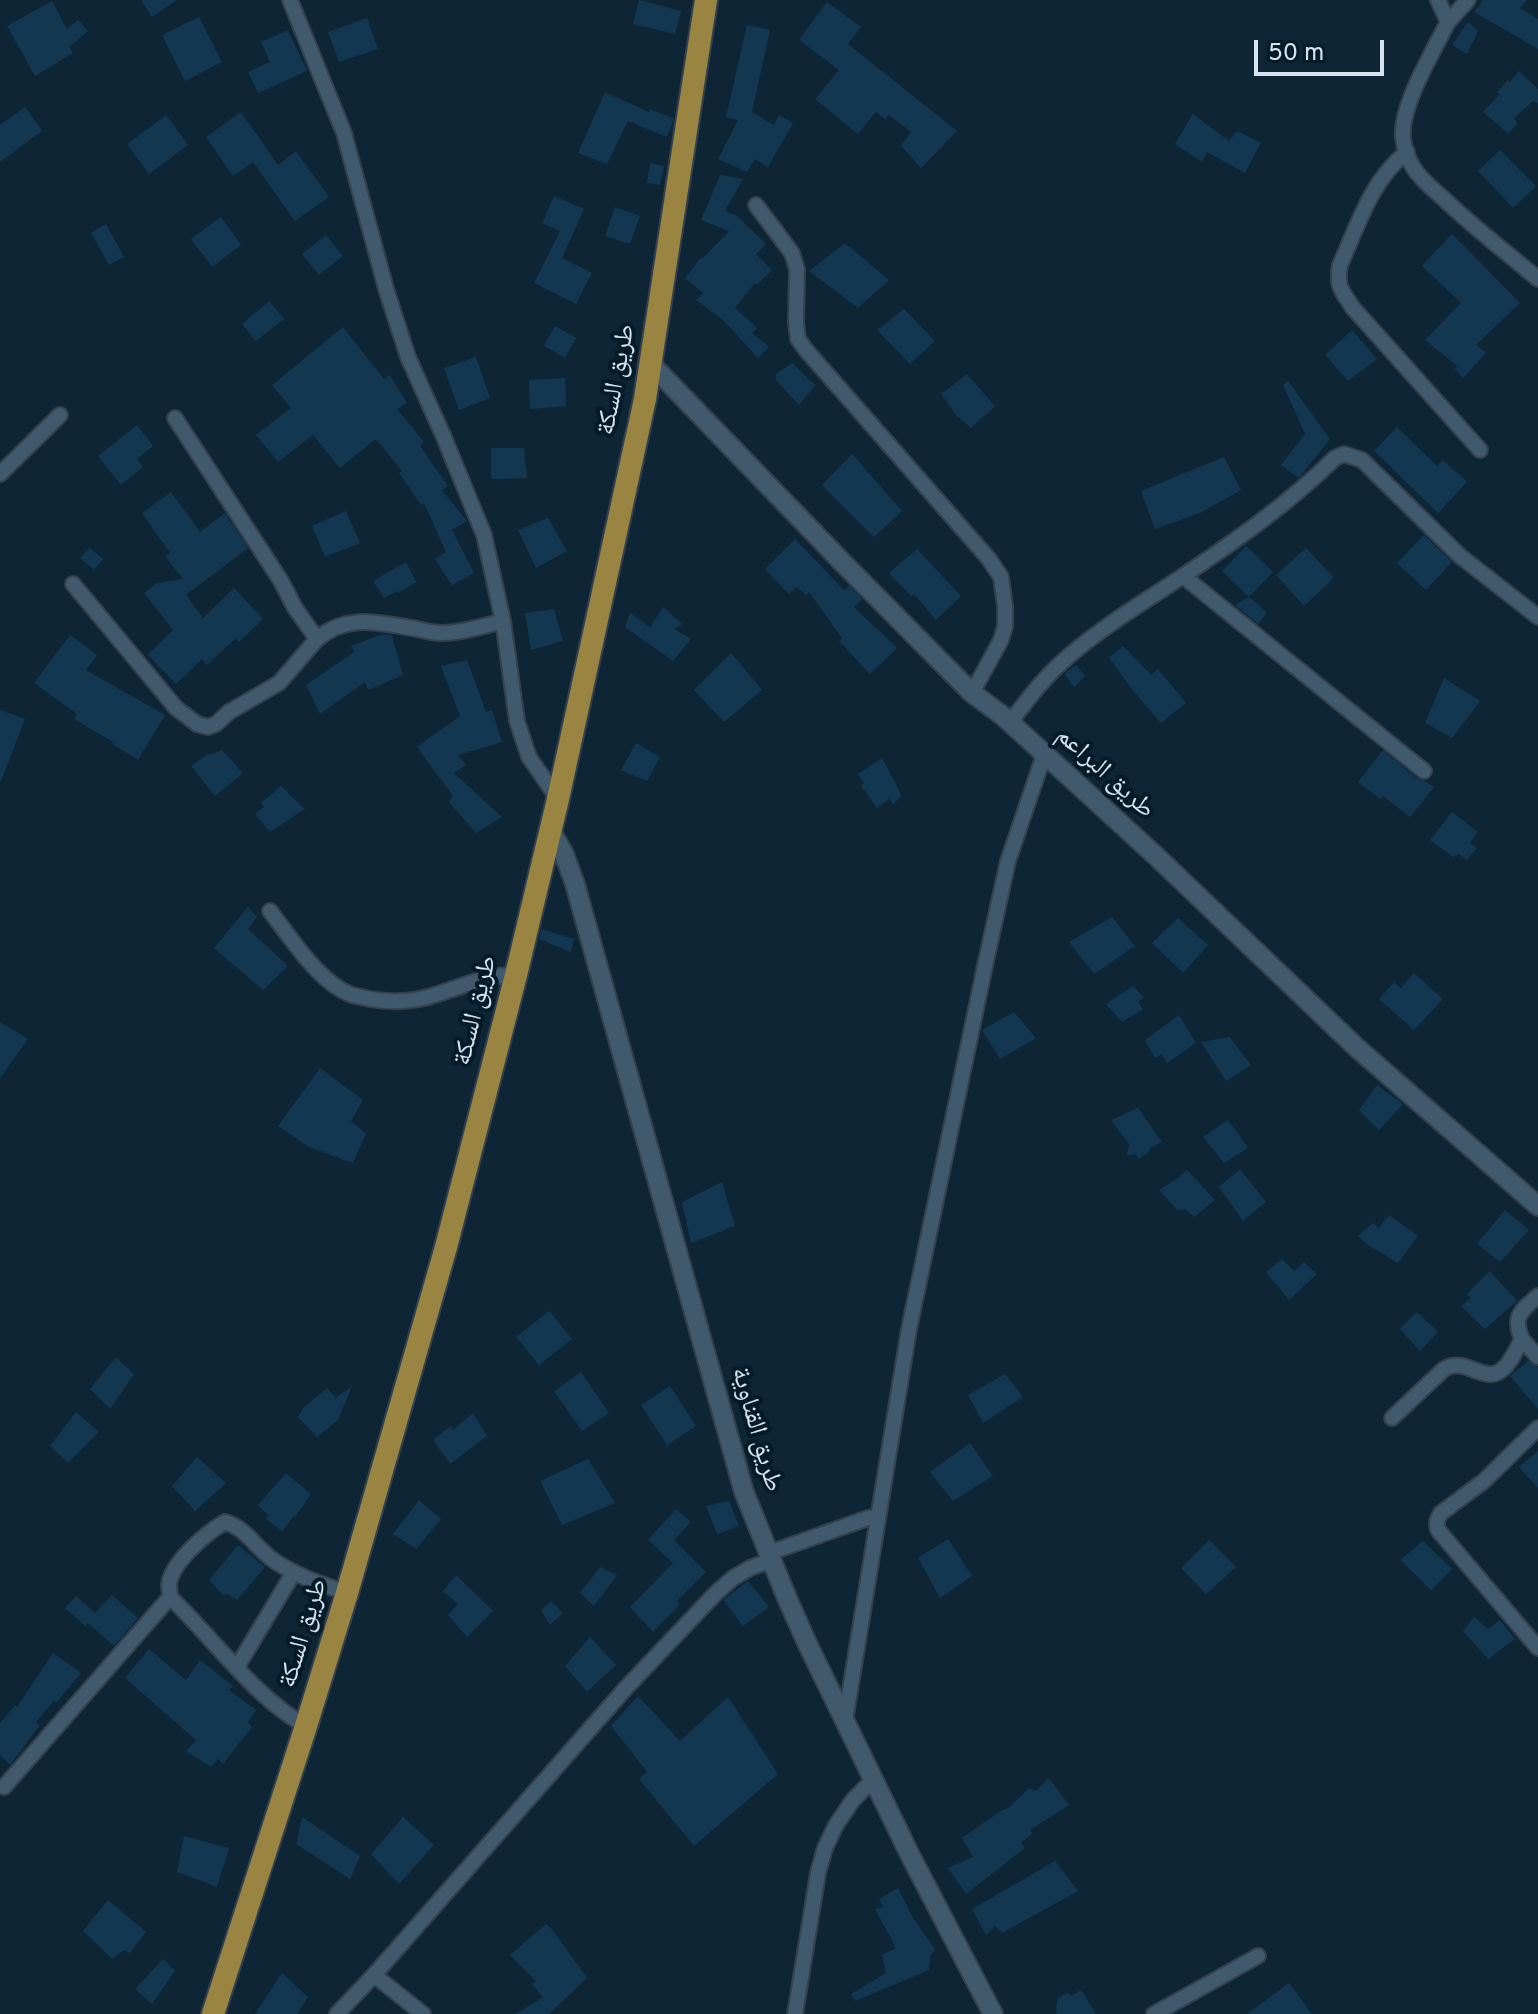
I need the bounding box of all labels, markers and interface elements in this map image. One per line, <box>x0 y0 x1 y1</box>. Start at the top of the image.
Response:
scale bar <box>1258 24 1388 74</box>
text: 50 m <box>1268 39 1324 69</box>
street label: طريق السكة <box>592 322 644 438</box>
street label: طريق البراعم <box>1048 722 1160 826</box>
street label: طريق السكة <box>448 953 506 1069</box>
street label: طريق القناوية <box>722 1364 788 1496</box>
street label: طريق السكة <box>274 1576 336 1692</box>

